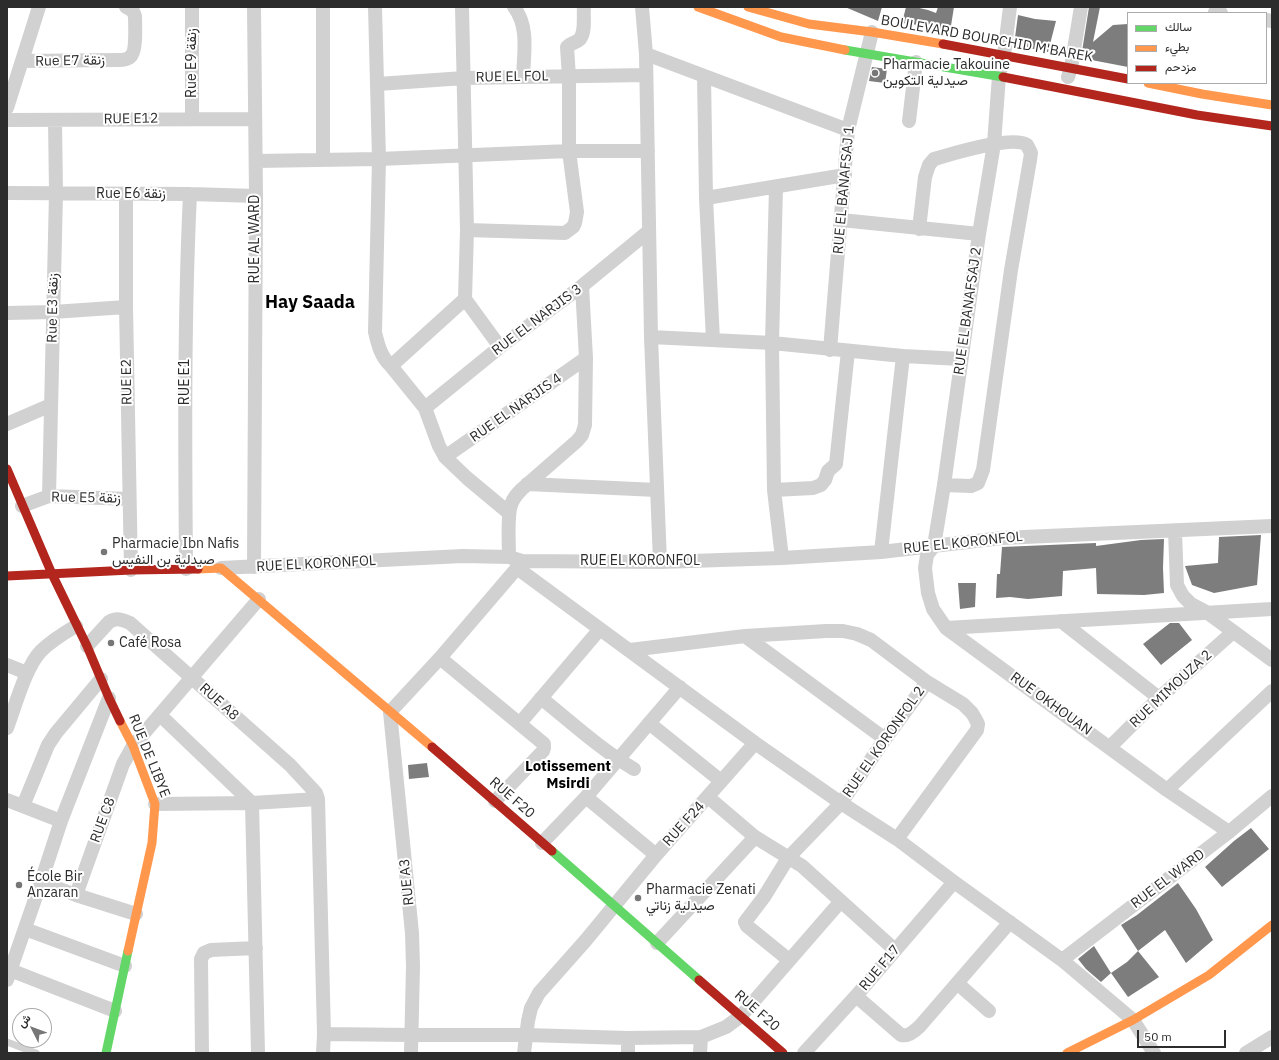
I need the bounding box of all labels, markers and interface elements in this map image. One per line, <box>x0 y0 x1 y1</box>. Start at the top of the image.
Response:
street label: BOULEVARD BOURCHID M'BAREK <box>880 12 1094 66</box>
legend <box>1127 12 1267 84</box>
text: سالك <box>1165 19 1192 34</box>
street label: Rue E9 زنقة <box>184 28 200 98</box>
text: بطيء <box>1165 39 1189 54</box>
street label: Rue E7 زنقة <box>35 52 105 70</box>
place label: Pharmacie Takouine صيدلية التكوين <box>883 57 1010 90</box>
text: مزدحم <box>1165 59 1196 74</box>
street label: RUE EL FOL <box>475 68 549 86</box>
marker: Pharmacie Takouine صيدلية التكوين <box>870 68 880 78</box>
street label: RUE E12 <box>104 110 158 128</box>
street label: RUE EL BANAFSAJ 1 <box>830 125 858 255</box>
street label: Rue E6 زنقة <box>96 186 166 202</box>
street label: RUE AL WARD <box>247 195 263 283</box>
street label: RUE EL BANAFSAJ 2 <box>951 246 985 376</box>
street label: Rue E3 زنقة <box>44 273 62 343</box>
street label: RUE EL NARJIS 3 <box>489 281 585 359</box>
district label: Hay Saada <box>265 292 355 314</box>
street label: RUE E2 <box>118 359 136 405</box>
street label: RUE E1 <box>177 359 193 405</box>
street label: RUE EL NARJIS 4 <box>467 370 565 446</box>
street label: Rue E5 زنقة <box>51 489 121 507</box>
street label: RUE EL KORONFOL <box>903 528 1023 558</box>
place label: Pharmacie Ibn Nafis صيدلية بن النفيس <box>112 536 239 568</box>
marker: Pharmacie Ibn Nafis صيدلية بن النفيس <box>99 547 109 557</box>
street label: RUE EL KORONFOL <box>256 552 376 576</box>
street label: RUE EL KORONFOL <box>580 553 700 569</box>
place label: Café Rosa <box>119 635 182 651</box>
marker: Café Rosa <box>106 638 116 648</box>
street label: RUE MIMOUZA 2 <box>1126 647 1216 731</box>
street label: RUE OKHOUAN <box>1007 669 1095 739</box>
street label: RUE A8 <box>196 680 242 724</box>
street label: RUE EL KORONFOL 2 <box>839 683 929 801</box>
street label: RUE DE LIBYE <box>125 712 173 800</box>
district label: Lotissement Msirdi <box>525 758 611 793</box>
street label: RUE F20 <box>486 774 538 822</box>
street label: RUE C8 <box>87 795 119 845</box>
street label: RUE F24 <box>660 798 708 850</box>
street label: RUE EL WARD <box>1128 846 1208 912</box>
street label: RUE A3 <box>396 858 418 906</box>
place label: École Bir Anzaran <box>27 869 82 902</box>
marker: École Bir Anzaran <box>14 880 24 890</box>
place label: Pharmacie Zenati صيدلية زناتي <box>646 882 756 914</box>
marker: Pharmacie Zenati صيدلية زناتي <box>633 893 643 903</box>
street label: RUE F17 <box>856 942 904 994</box>
street label: RUE F20 <box>731 987 783 1035</box>
north arrow <box>12 1008 52 1048</box>
text: ش <box>14 1011 33 1030</box>
scale bar <box>1139 1022 1228 1048</box>
text: 50 m <box>1144 1029 1172 1044</box>

